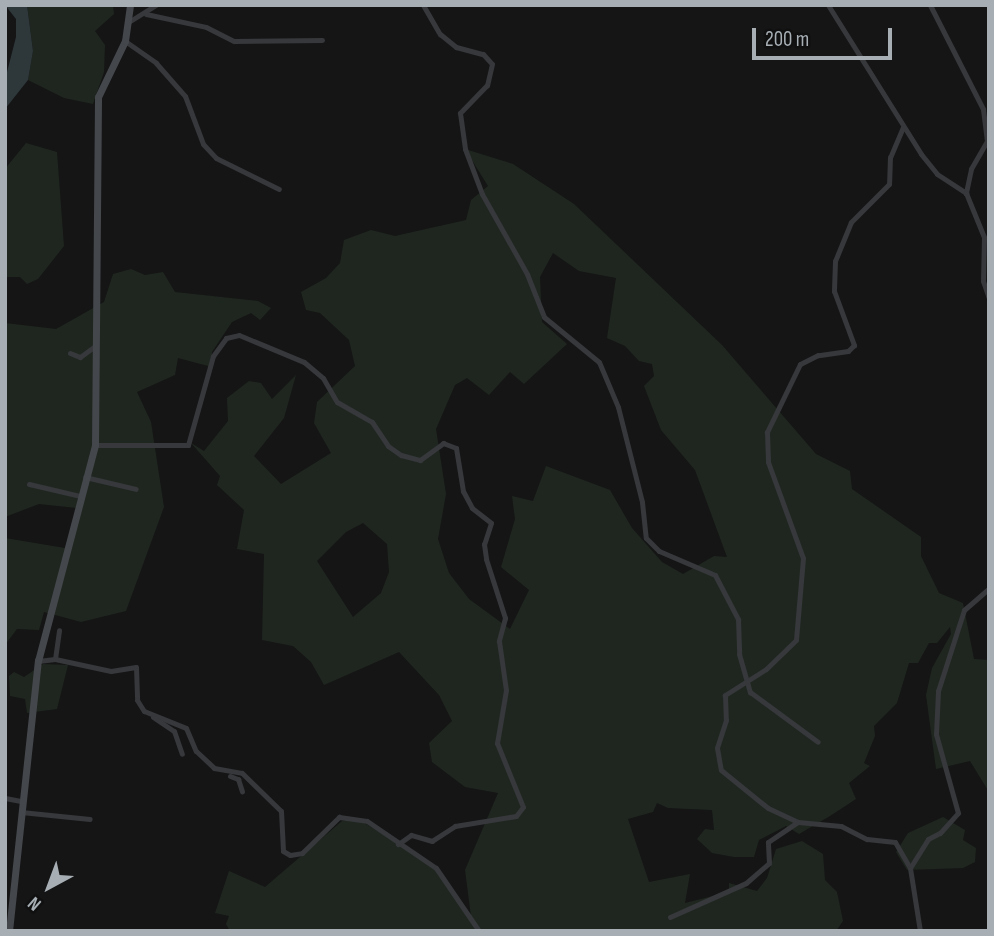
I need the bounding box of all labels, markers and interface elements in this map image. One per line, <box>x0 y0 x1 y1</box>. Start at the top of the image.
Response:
scale bar <box>756 14 896 58</box>
text: 200 m <box>765 27 809 52</box>
north arrow <box>14 852 84 922</box>
text: N <box>24 891 46 915</box>

